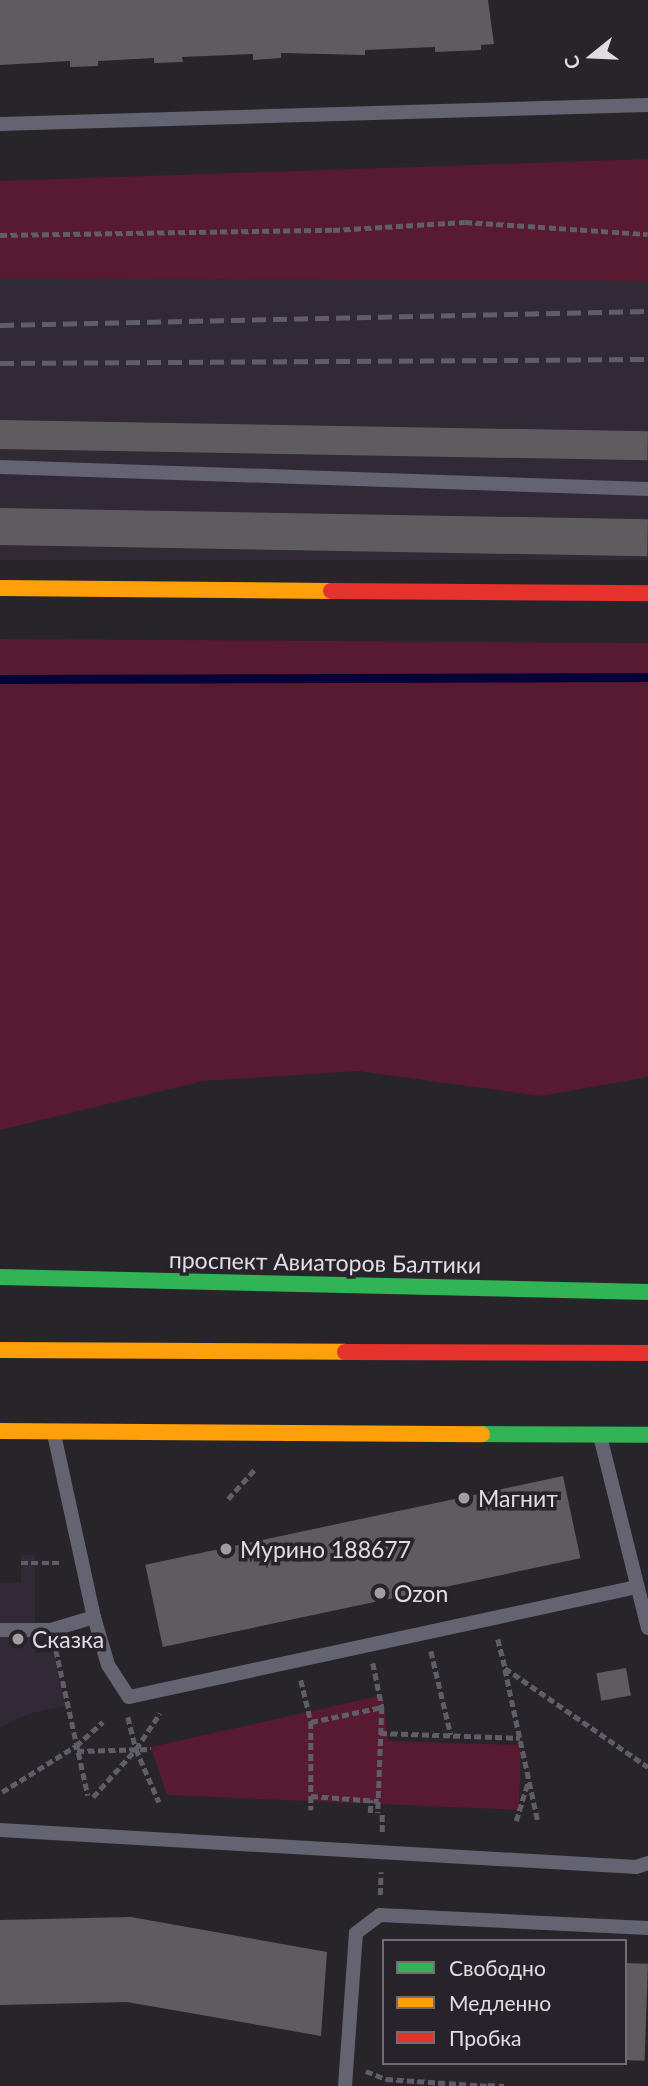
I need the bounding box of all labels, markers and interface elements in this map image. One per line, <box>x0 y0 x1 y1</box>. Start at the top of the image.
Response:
north arrow <box>557 21 627 91</box>
text: С <box>559 53 584 72</box>
street label: проспект Авиаторов Балтики <box>169 1245 481 1279</box>
place label: Магнит <box>478 1484 558 1512</box>
marker: Магнит <box>456 1490 472 1506</box>
place label: Мурино 188677 <box>240 1535 411 1563</box>
marker: Мурино 188677 <box>218 1541 234 1557</box>
place label: Ozon <box>394 1579 448 1607</box>
marker: Ozon <box>372 1585 388 1601</box>
place label: Сказка <box>32 1625 104 1653</box>
marker: Сказка <box>10 1631 26 1647</box>
legend <box>382 1939 627 2065</box>
text: Свободно <box>449 1955 546 1980</box>
text: Медленно <box>449 1990 551 2015</box>
text: Пробка <box>449 2025 522 2050</box>

